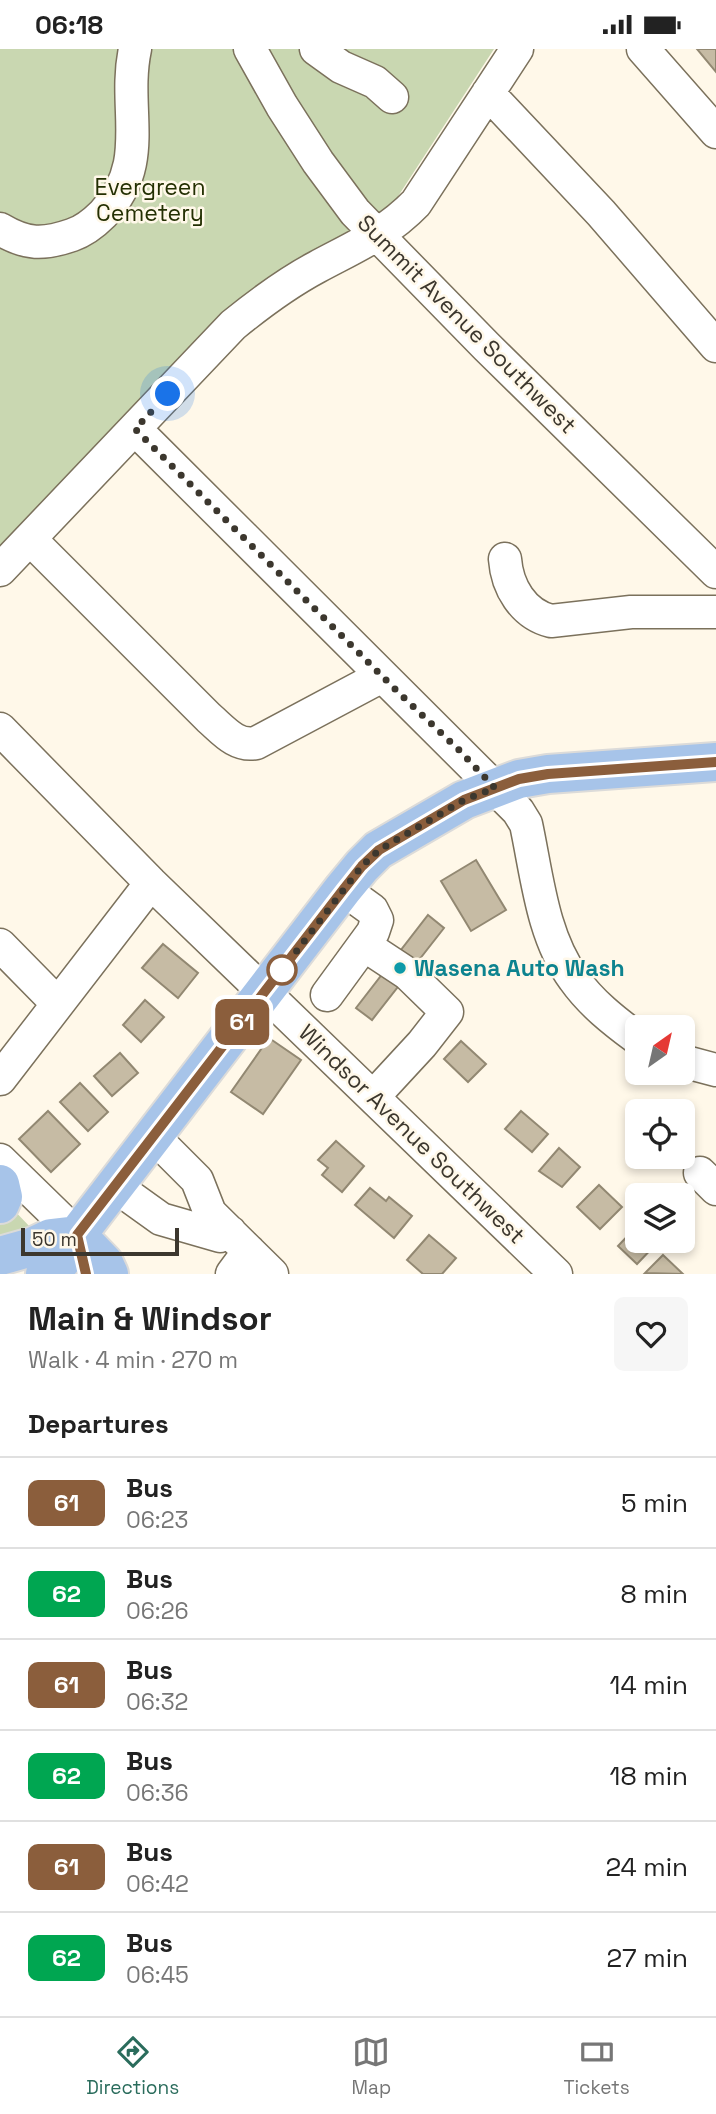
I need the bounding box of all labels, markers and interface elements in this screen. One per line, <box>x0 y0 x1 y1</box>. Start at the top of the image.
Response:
text: 06:18 <box>35 8 103 42</box>
park label: Evergreen Cemetery <box>94 172 206 228</box>
street label: Summit Avenue Southwest <box>351 208 583 440</box>
your location <box>150 376 185 411</box>
place label: Wasena Auto Wash <box>414 953 625 983</box>
unlabelled marker <box>267 955 297 985</box>
marker: Wasena Auto Wash <box>392 960 408 976</box>
line badge: 61 <box>210 999 274 1045</box>
text: 61 <box>229 1006 255 1037</box>
north arrow <box>625 1015 695 1085</box>
map controls <box>625 1015 695 1253</box>
street label: Windsor Avenue Southwest <box>292 1018 532 1250</box>
button: locate <box>625 1099 695 1169</box>
button: layers <box>625 1183 695 1253</box>
scale bar <box>21 1225 178 1257</box>
text: 50 m <box>32 1227 77 1252</box>
button: heart <box>614 1297 688 1371</box>
text: Main & Windsor <box>28 1298 272 1340</box>
text: Walk · 4 min · 270 m <box>28 1345 238 1375</box>
text: Departures <box>28 1407 169 1441</box>
text: Bus <box>126 1471 173 1505</box>
text: 5 min <box>621 1486 688 1520</box>
text: 61 <box>54 1487 79 1518</box>
text: 06:23 <box>126 1505 188 1535</box>
text: Bus <box>126 1562 173 1596</box>
text: 8 min <box>620 1577 688 1611</box>
text: 62 <box>52 1578 81 1609</box>
text: 06:26 <box>126 1596 189 1626</box>
text: Bus <box>126 1653 173 1687</box>
text: 14 min <box>610 1668 688 1702</box>
text: 61 <box>54 1669 79 1700</box>
text: 06:32 <box>126 1687 188 1717</box>
text: Bus <box>126 1744 173 1778</box>
text: 18 min <box>610 1759 688 1793</box>
text: 62 <box>52 1760 81 1791</box>
text: 06:36 <box>126 1778 189 1808</box>
text: Bus <box>126 1835 173 1869</box>
text: 24 min <box>605 1850 688 1884</box>
text: 61 <box>54 1851 79 1882</box>
text: 06:42 <box>126 1869 189 1899</box>
text: Bus <box>126 1926 173 1960</box>
text: 27 min <box>607 1941 688 1975</box>
text: 62 <box>52 1942 81 1973</box>
text: 06:45 <box>126 1960 189 1990</box>
tab: Directions <box>86 2033 179 2100</box>
tab: Map <box>352 2033 391 2100</box>
tab: Tickets <box>563 2033 630 2100</box>

